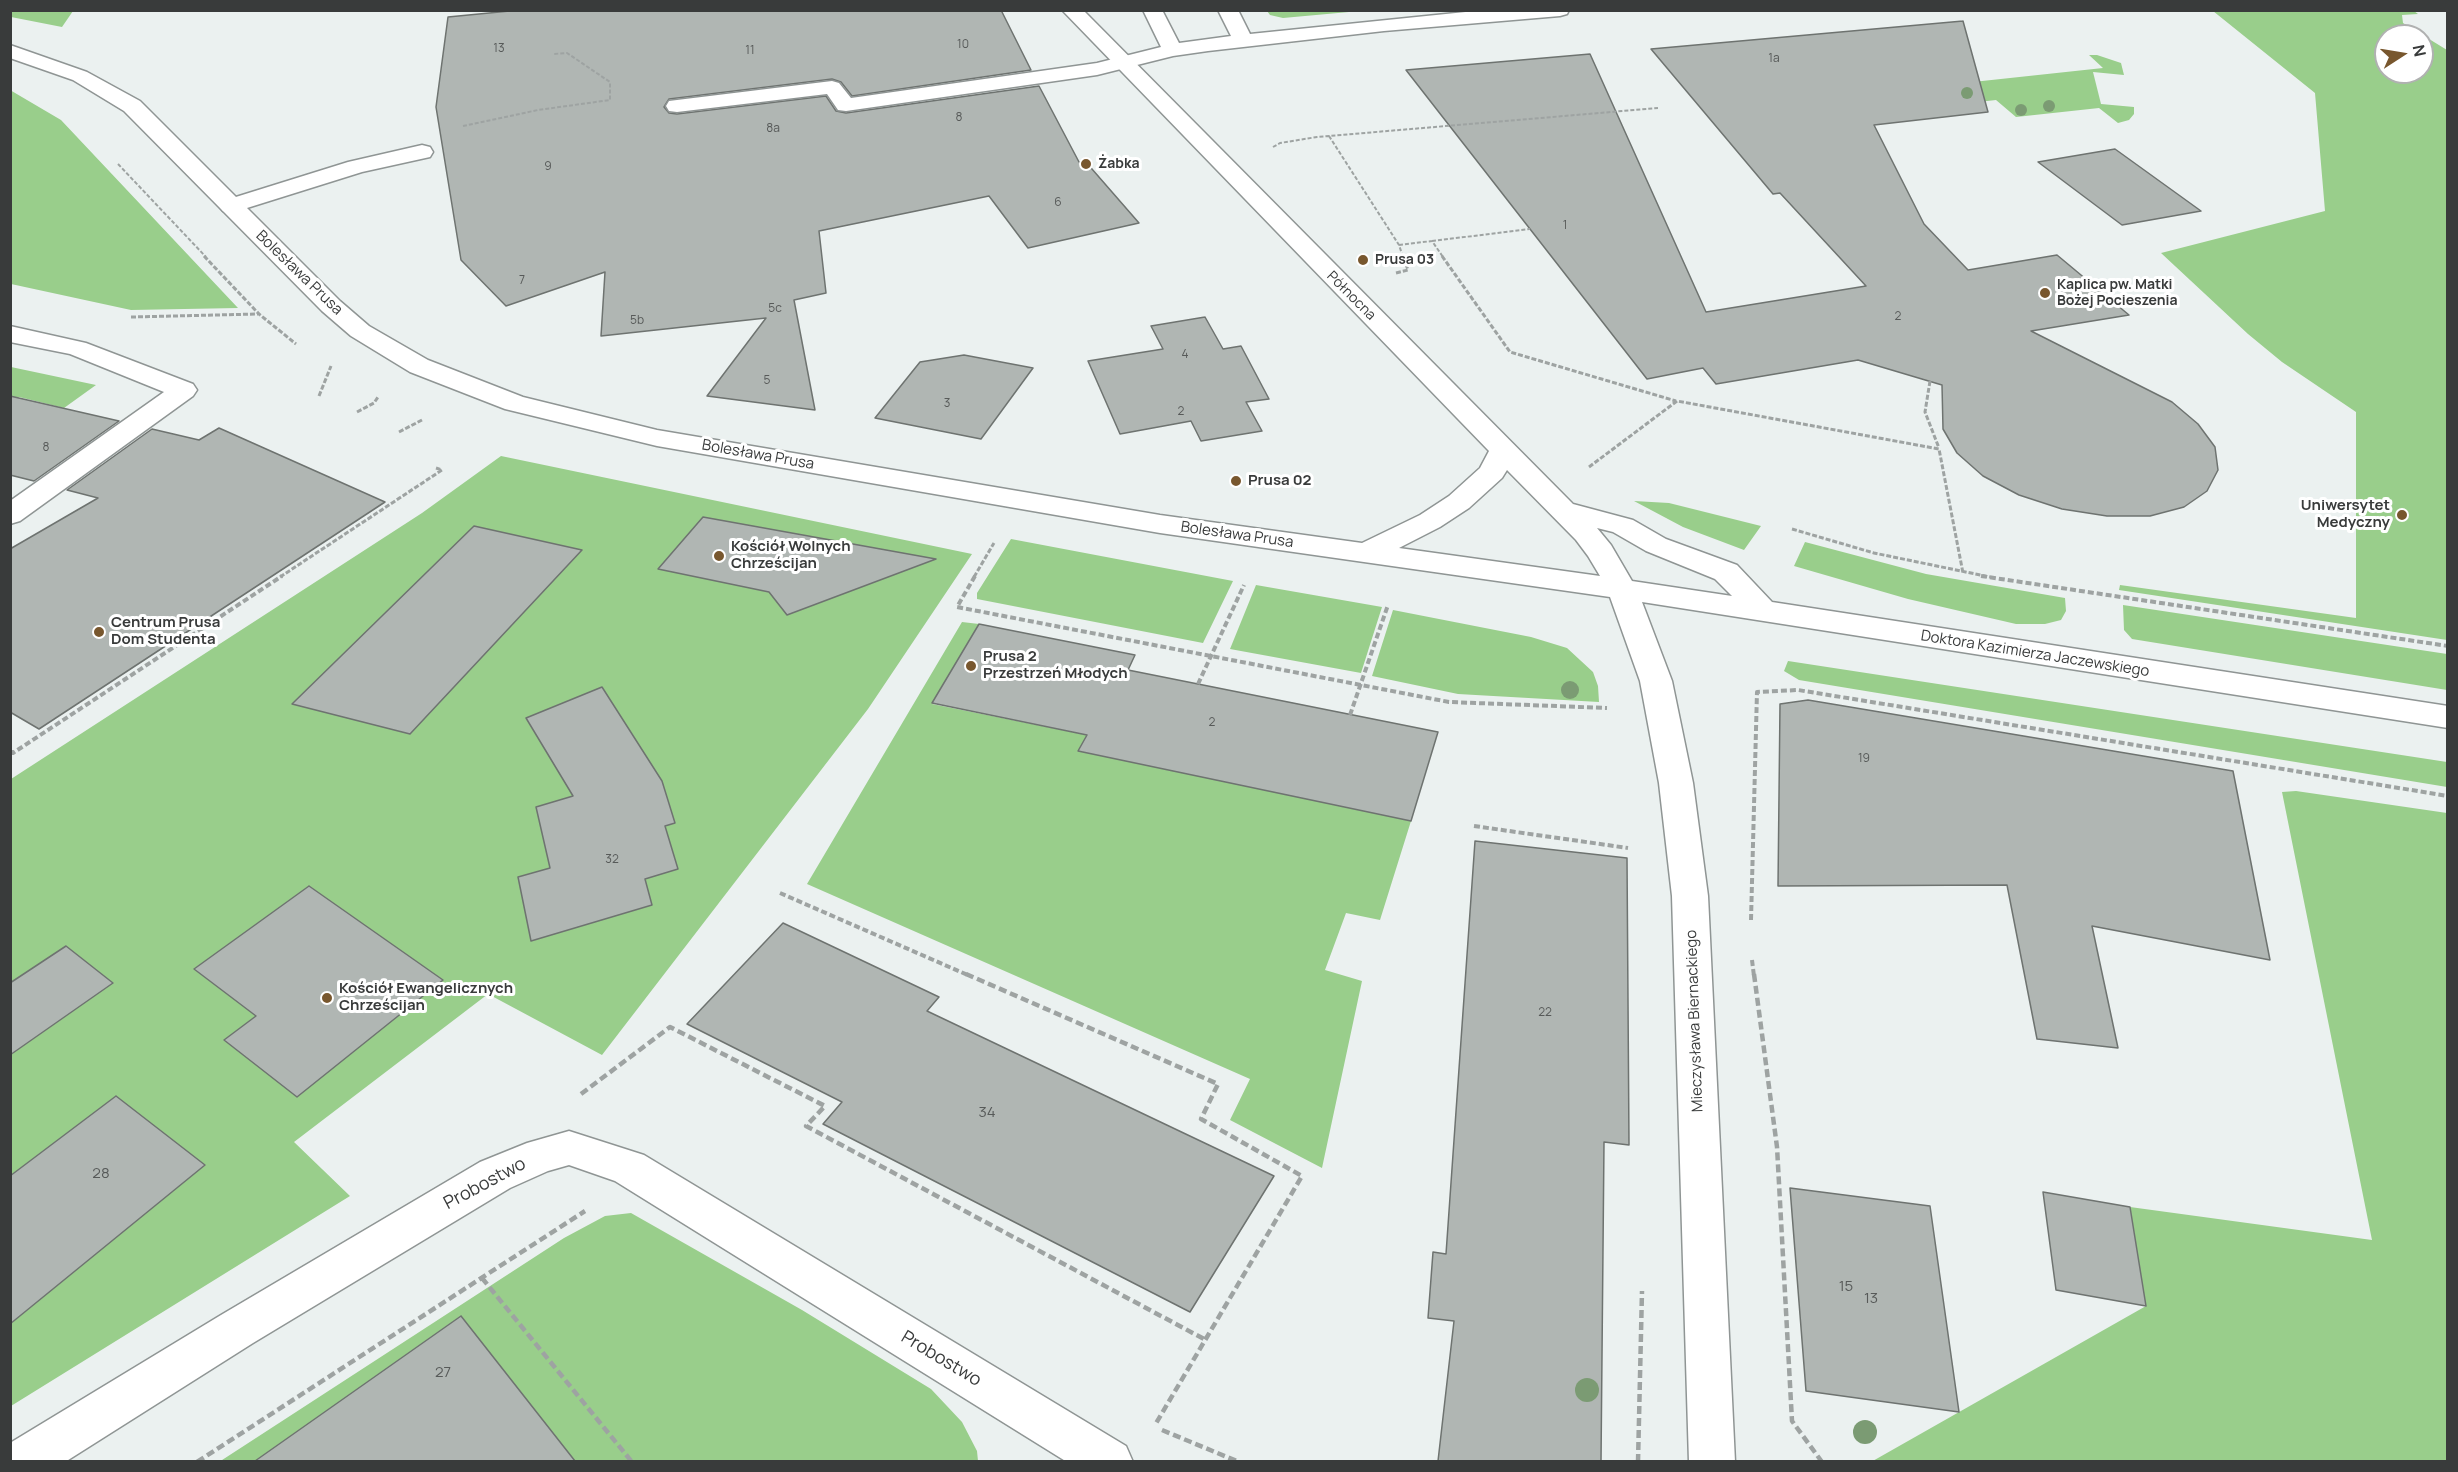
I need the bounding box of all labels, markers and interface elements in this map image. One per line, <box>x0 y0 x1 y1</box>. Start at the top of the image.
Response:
north arrow <box>2374 24 2434 84</box>
house number: 10 <box>957 38 969 52</box>
house number: 13 <box>493 42 505 56</box>
text: N <box>2408 43 2432 59</box>
house number: 11 <box>745 44 755 58</box>
house number: 1a <box>1768 52 1780 66</box>
house number: 8 <box>956 111 962 125</box>
house number: 8a <box>766 122 780 136</box>
place label: Żabka <box>1098 156 1140 172</box>
marker: Żabka <box>1079 157 1093 171</box>
house number: 9 <box>544 160 552 174</box>
house number: 6 <box>1054 196 1062 210</box>
house number: 1 <box>1563 219 1567 233</box>
street label: Bolesława Prusa <box>252 227 346 319</box>
place label: Prusa 03 <box>1375 252 1434 268</box>
marker: Prusa 03 <box>1356 253 1370 267</box>
street label: Północna <box>1323 268 1379 324</box>
house number: 7 <box>519 274 525 288</box>
place label: Kaplica pw. Matki Bożej Pocieszenia <box>2057 277 2178 310</box>
marker: Kaplica pw. Matki Bożej Pocieszenia <box>2038 286 2052 300</box>
house number: 5c <box>768 302 782 316</box>
house number: 2 <box>1895 310 1901 324</box>
house number: 5b <box>630 314 644 328</box>
house number: 4 <box>1181 348 1189 362</box>
house number: 5 <box>764 374 770 388</box>
house number: 3 <box>944 397 950 411</box>
house number: 2 <box>1178 405 1184 419</box>
street label: Bolesława Prusa <box>701 436 815 474</box>
house number: 8 <box>43 441 49 455</box>
place label: Prusa 02 <box>1248 472 1312 490</box>
marker: Prusa 02 <box>1229 474 1243 488</box>
place label: Uniwersytet Medyczny <box>2301 497 2390 532</box>
marker: Uniwersytet Medyczny <box>2395 508 2409 522</box>
street label: Bolesława Prusa <box>1180 518 1294 552</box>
place label: Kościół Wolnych Chrześcijan <box>731 538 851 573</box>
marker: Kościół Wolnych Chrześcijan <box>712 549 726 563</box>
place label: Centrum Prusa Dom Studenta <box>111 614 220 649</box>
marker: Centrum Prusa Dom Studenta <box>92 625 106 639</box>
street label: Doktora Kazimierza Jaczewskiego <box>1919 627 2151 681</box>
place label: Prusa 2 Przestrzeń Młodych <box>983 648 1128 683</box>
marker: Prusa 2 Przestrzeń Młodych <box>964 659 978 673</box>
house number: 2 <box>1209 716 1215 730</box>
house number: 19 <box>1858 752 1870 766</box>
house number: 32 <box>605 853 619 867</box>
street label: Mieczysława Biernackiego <box>1683 930 1707 1112</box>
place label: Kościół Ewangelicznych Chrześcijan <box>339 980 513 1015</box>
marker: Kościół Ewangelicznych Chrześcijan <box>320 991 334 1005</box>
house number: 22 <box>1538 1006 1552 1020</box>
house number: 34 <box>978 1104 996 1122</box>
street label: Probostwo <box>440 1153 530 1215</box>
house number: 28 <box>92 1165 110 1183</box>
house number: 15 <box>1839 1278 1853 1296</box>
house number: 13 <box>1864 1290 1878 1308</box>
street label: Probostwo <box>897 1327 985 1391</box>
house number: 27 <box>435 1364 451 1382</box>

